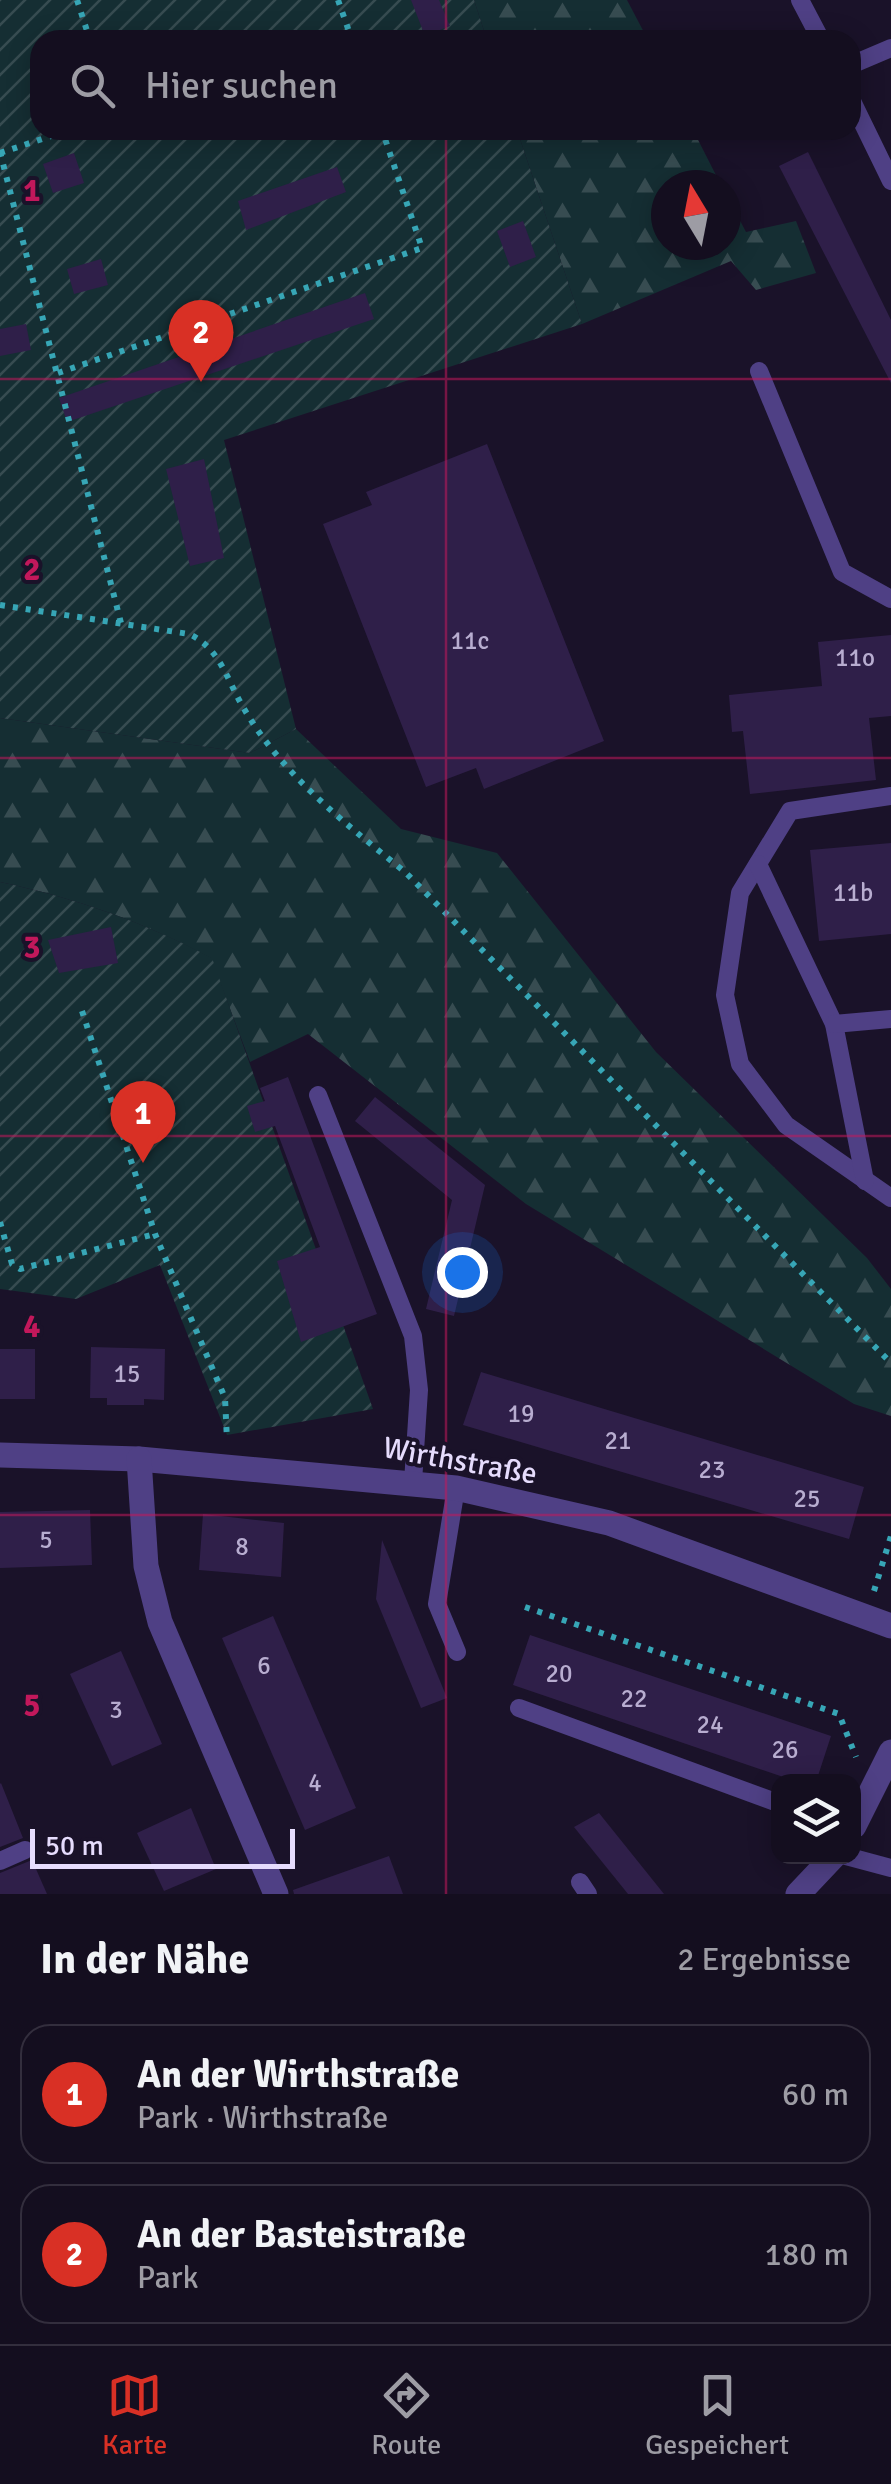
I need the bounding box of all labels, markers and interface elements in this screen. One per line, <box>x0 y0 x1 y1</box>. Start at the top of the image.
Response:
search box <box>30 30 861 140</box>
icon: search <box>65 58 120 113</box>
text: Hier suchen <box>145 62 338 109</box>
north arrow <box>651 170 741 260</box>
text: 1 <box>23 171 41 210</box>
pin: 2 <box>168 300 234 382</box>
text: 2 <box>23 550 41 589</box>
house number: 11c <box>451 625 489 656</box>
house number: 11o <box>835 642 875 673</box>
house number: 11b <box>833 877 873 908</box>
text: 3 <box>23 928 41 967</box>
pin: 1 <box>110 1080 176 1163</box>
your location <box>437 1247 488 1298</box>
text: 4 <box>23 1307 41 1346</box>
house number: 15 <box>113 1358 141 1389</box>
house number: 19 <box>507 1398 535 1429</box>
house number: 21 <box>604 1425 632 1456</box>
street label: Wirthstraße <box>380 1429 540 1493</box>
house number: 23 <box>698 1454 726 1485</box>
house number: 25 <box>793 1483 821 1514</box>
house number: 5 <box>39 1524 53 1555</box>
house number: 8 <box>235 1531 249 1562</box>
house number: 6 <box>257 1650 271 1681</box>
house number: 20 <box>545 1658 573 1689</box>
house number: 22 <box>620 1683 648 1714</box>
text: 5 <box>23 1686 41 1725</box>
house number: 3 <box>109 1694 123 1725</box>
house number: 24 <box>696 1709 724 1740</box>
house number: 26 <box>771 1734 799 1765</box>
house number: 4 <box>308 1767 322 1798</box>
map controls <box>771 1774 861 1864</box>
button: layers <box>771 1774 861 1864</box>
scale bar <box>30 1824 295 1868</box>
text: 50 m <box>45 1829 104 1863</box>
text: In der Nähe <box>40 1934 249 1985</box>
text: 2 Ergebnisse <box>677 1940 851 1979</box>
text: An der Wirthstraße <box>137 2051 459 2098</box>
text: 1 <box>66 2075 83 2114</box>
text: 60 m <box>782 2075 849 2114</box>
text: Park · Wirthstraße <box>137 2098 388 2137</box>
text: An der Basteistraße <box>137 2211 466 2258</box>
text: 2 <box>66 2235 83 2274</box>
text: 180 m <box>765 2235 849 2274</box>
text: Park <box>137 2258 199 2297</box>
tab: Karte <box>102 2368 167 2462</box>
tab: Route <box>371 2368 441 2462</box>
tab: Gespeichert <box>645 2368 789 2462</box>

